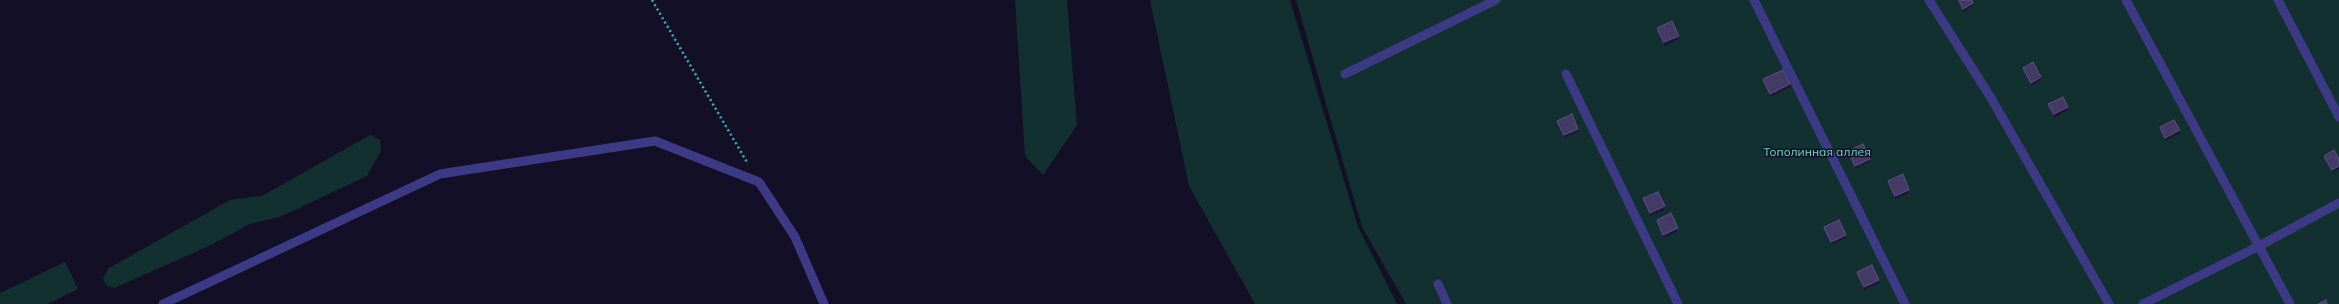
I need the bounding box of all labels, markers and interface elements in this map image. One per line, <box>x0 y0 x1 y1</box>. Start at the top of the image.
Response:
park label: Тополинная аллея <box>1763 145 1871 159</box>

